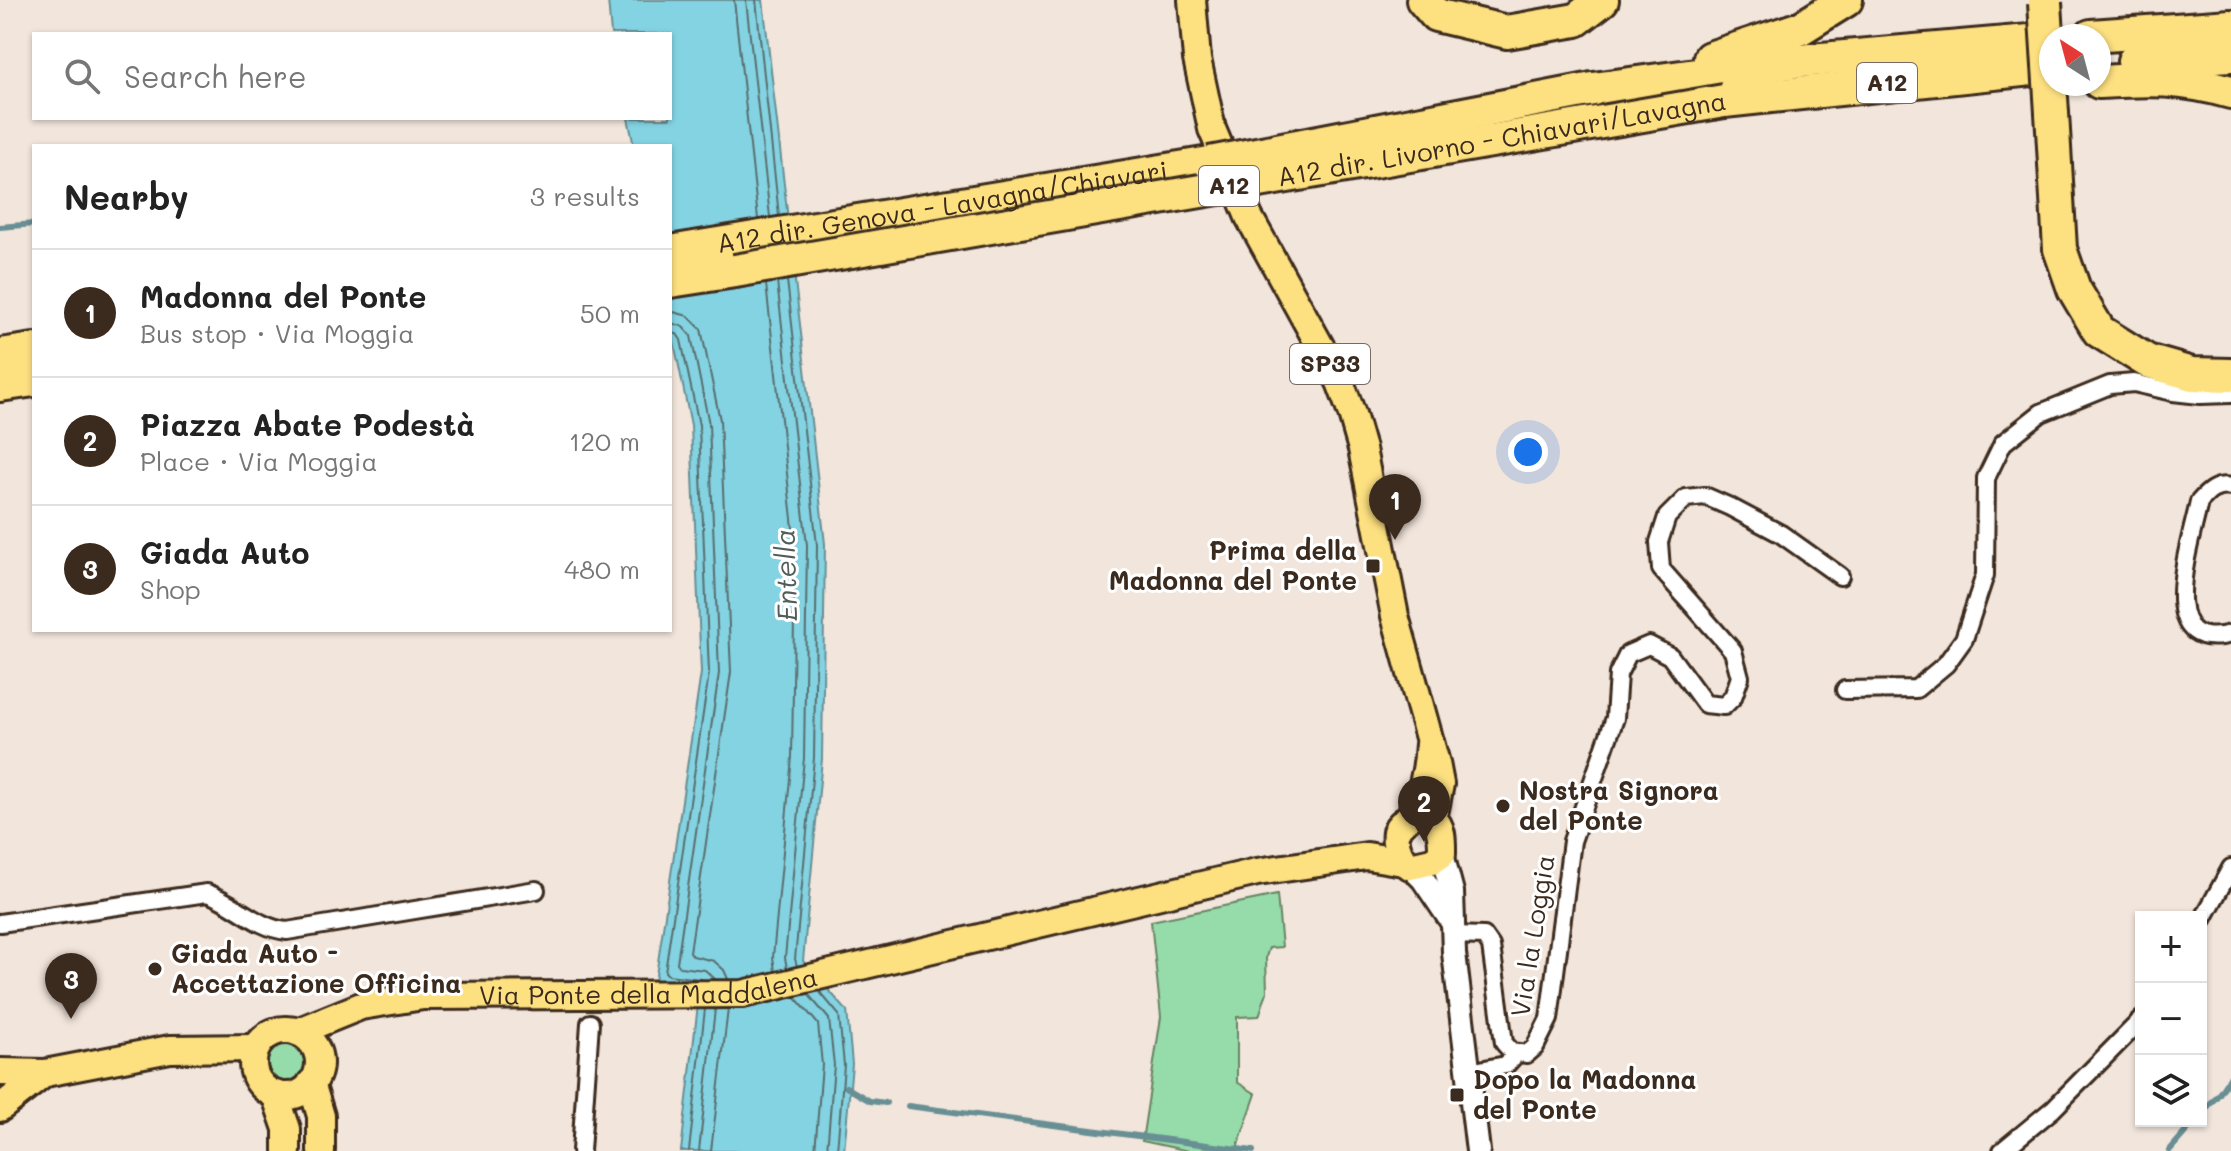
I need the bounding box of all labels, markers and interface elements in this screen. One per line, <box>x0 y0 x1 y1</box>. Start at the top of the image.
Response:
north arrow <box>2039 24 2111 96</box>
search box <box>32 32 672 120</box>
icon: search <box>60 54 104 98</box>
text: Search here <box>124 56 307 96</box>
road number: A12 <box>1857 63 1917 103</box>
street label: A12 dir. Livorno - Chiavari/Lavagna <box>1274 83 1729 194</box>
street label: A12 dir. Genova - Lavagna/Chiavari <box>714 152 1170 260</box>
road number: A12 <box>1199 166 1259 206</box>
text: Nearby <box>64 174 189 219</box>
text: 3 results <box>530 179 640 213</box>
text: Madonna del Ponte <box>140 276 426 316</box>
text: 1 <box>84 296 96 330</box>
text: 50 m <box>580 296 640 330</box>
text: Bus stop · Via Moggia <box>140 316 414 350</box>
road number: SP33 <box>1290 344 1370 384</box>
text: Piazza Abate Podestà <box>140 404 475 444</box>
text: 2 <box>83 424 97 458</box>
text: 120 m <box>569 424 640 458</box>
your location <box>1508 432 1548 472</box>
text: Place · Via Moggia <box>140 444 378 478</box>
pin: 1 <box>1369 474 1421 540</box>
water label: Entella <box>765 528 805 622</box>
text: Giada Auto <box>140 532 310 572</box>
place label: Prima della Madonna del Ponte <box>1109 533 1357 597</box>
text: 3 <box>82 552 98 586</box>
text: 480 m <box>564 552 640 586</box>
marker: Prima della Madonna del Ponte <box>1364 557 1382 575</box>
text: Shop <box>140 572 201 606</box>
place label: Nostra Signora del Ponte <box>1519 773 1719 837</box>
pin: 2 <box>1398 776 1450 842</box>
marker: Nostra Signora del Ponte <box>1494 797 1512 815</box>
street label: Via la Loggia <box>1502 852 1562 1019</box>
map controls <box>2135 911 2207 1127</box>
button: + <box>2135 911 2207 983</box>
place label: Giada Auto - Accettazione Officina <box>171 936 461 1000</box>
pin: 3 <box>45 953 97 1019</box>
street label: Via Ponte della Maddalena <box>479 959 821 1012</box>
marker: Giada Auto - Accettazione Officina <box>146 960 164 978</box>
button: − <box>2135 983 2207 1055</box>
button: layers <box>2135 1055 2207 1127</box>
place label: Dopo la Madonna del Ponte <box>1473 1062 1696 1126</box>
marker: Dopo la Madonna del Ponte <box>1448 1086 1466 1104</box>

